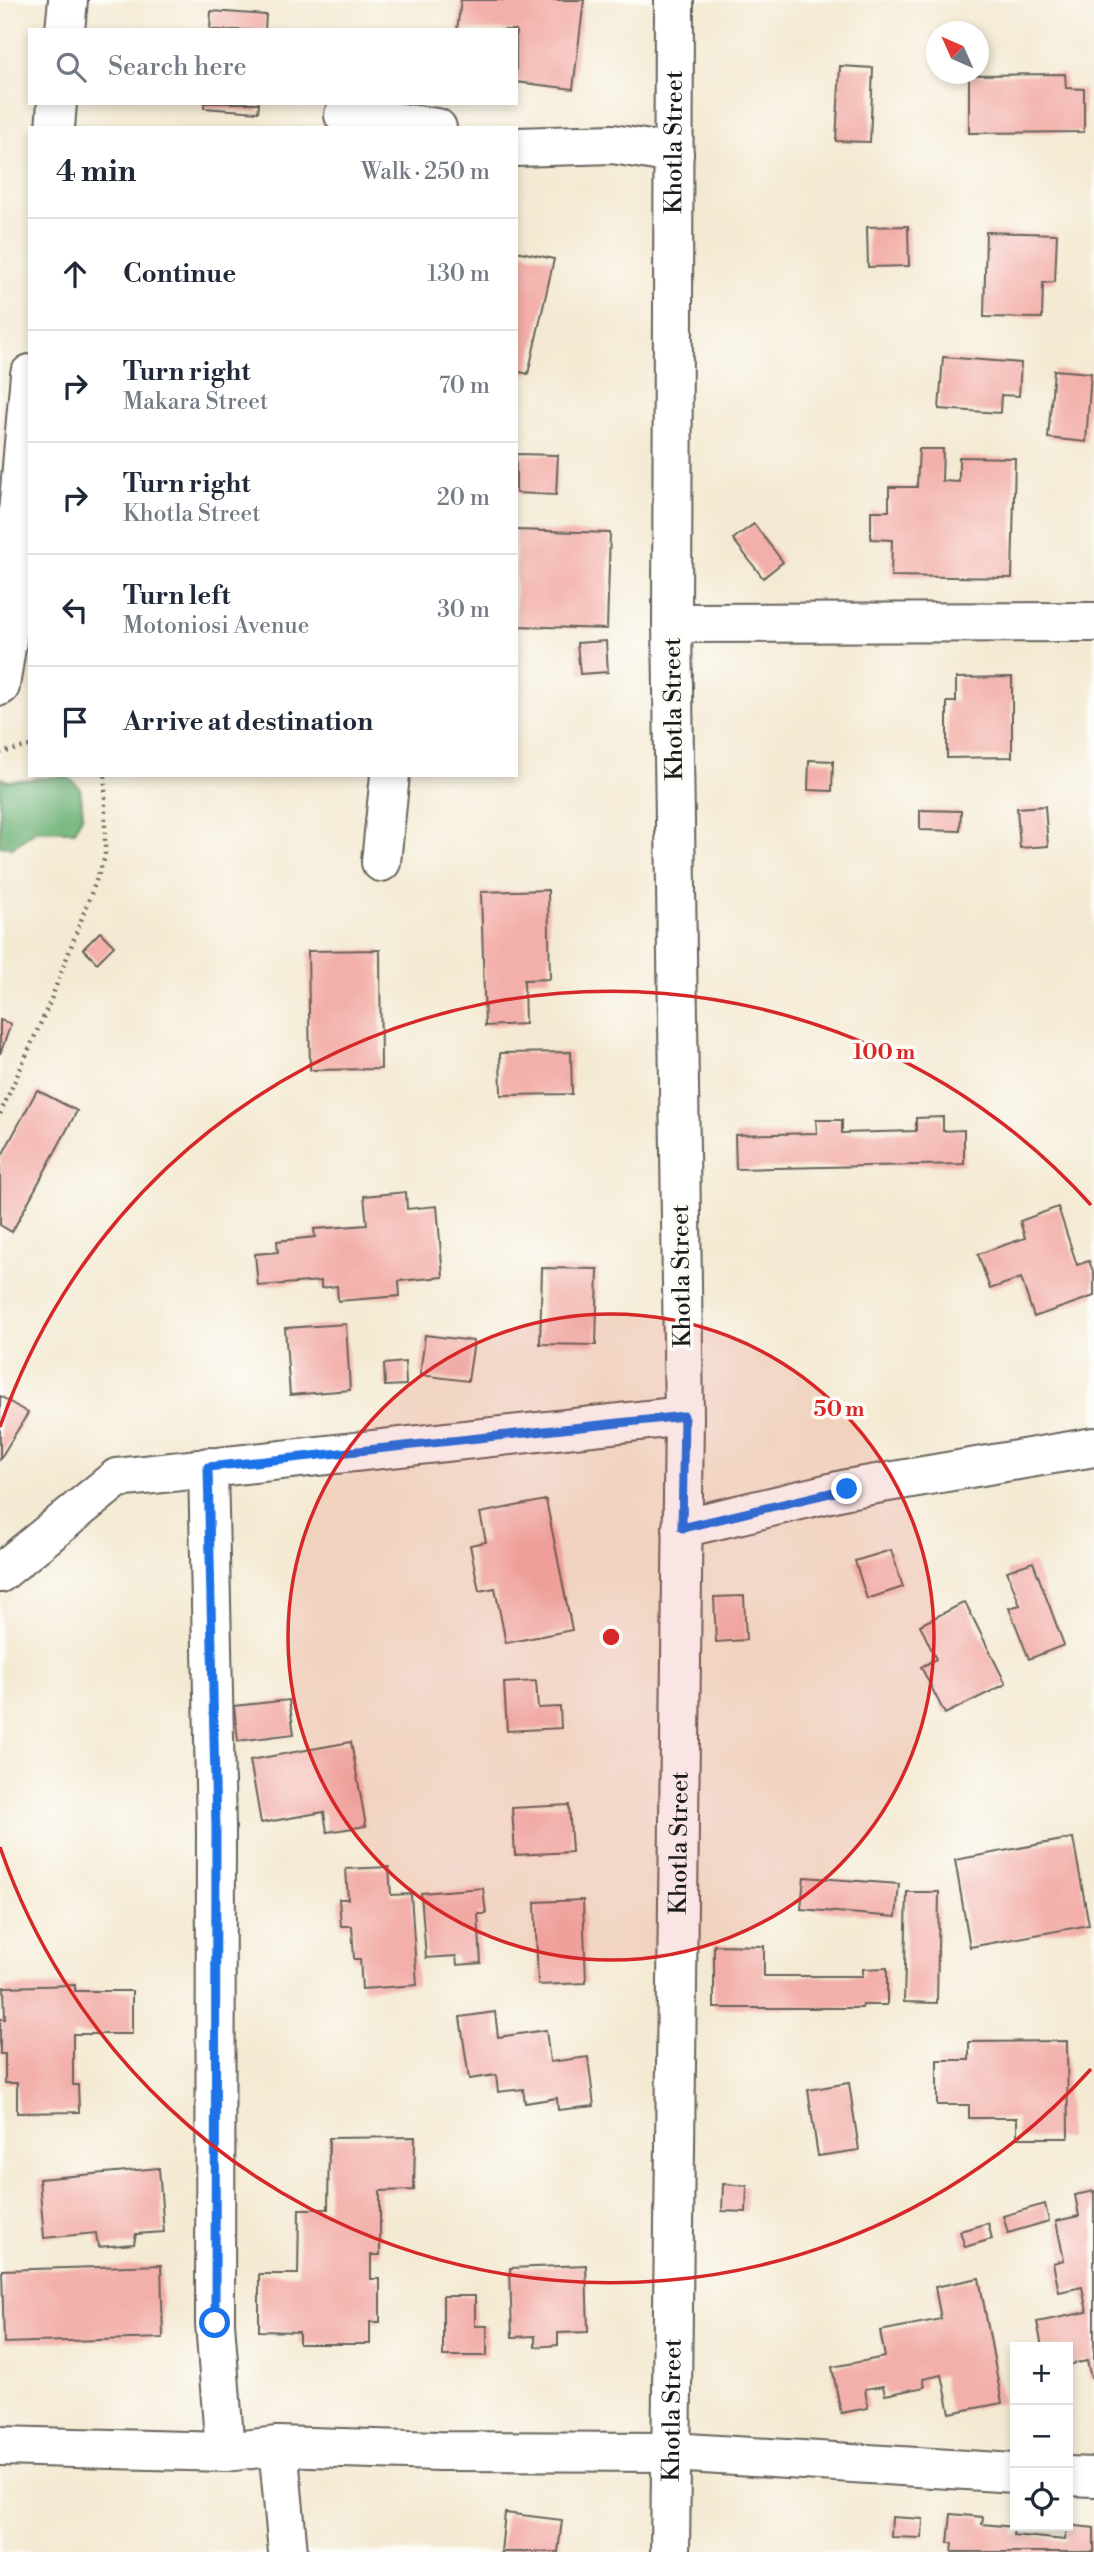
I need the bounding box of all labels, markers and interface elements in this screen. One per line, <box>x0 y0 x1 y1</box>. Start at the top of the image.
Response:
north arrow <box>926 21 989 84</box>
search box <box>28 28 518 105</box>
icon: search <box>52 48 90 86</box>
text: Search here <box>108 51 247 83</box>
street label: Khotla Street <box>659 70 690 214</box>
text: 4 min <box>56 153 136 191</box>
text: Walk · 250 m <box>361 158 490 186</box>
icon: ahead <box>56 255 94 293</box>
text: Continue <box>123 258 236 290</box>
text: 130 m <box>427 260 490 288</box>
text: Turn right <box>123 356 251 388</box>
icon: right <box>56 367 94 405</box>
text: 70 m <box>439 372 490 400</box>
text: Makara Street <box>123 388 268 416</box>
text: Turn right <box>123 468 251 500</box>
icon: right <box>56 479 94 517</box>
text: 20 m <box>437 484 490 512</box>
text: Khotla Street <box>123 500 260 528</box>
text: Turn left <box>123 580 231 612</box>
icon: left <box>56 591 94 629</box>
text: 30 m <box>437 596 490 624</box>
text: Motoniosi Avenue <box>123 612 309 640</box>
street label: Khotla Street <box>658 637 690 781</box>
icon: arrive <box>56 703 94 741</box>
text: Arrive at destination <box>123 706 373 738</box>
text: 100 m <box>853 1040 915 1066</box>
street label: Khotla Street <box>666 1204 698 1348</box>
text: 50 m <box>814 1397 864 1423</box>
route end <box>831 1473 862 1504</box>
centre of rings <box>599 1625 623 1649</box>
street label: Khotla Street <box>664 1771 696 1915</box>
route start <box>199 2307 230 2338</box>
street label: Khotla Street <box>657 2338 689 2482</box>
map controls <box>1010 2342 1073 2531</box>
button: + <box>1010 2342 1073 2405</box>
button: − <box>1010 2405 1073 2468</box>
button: locate <box>1010 2468 1073 2531</box>

